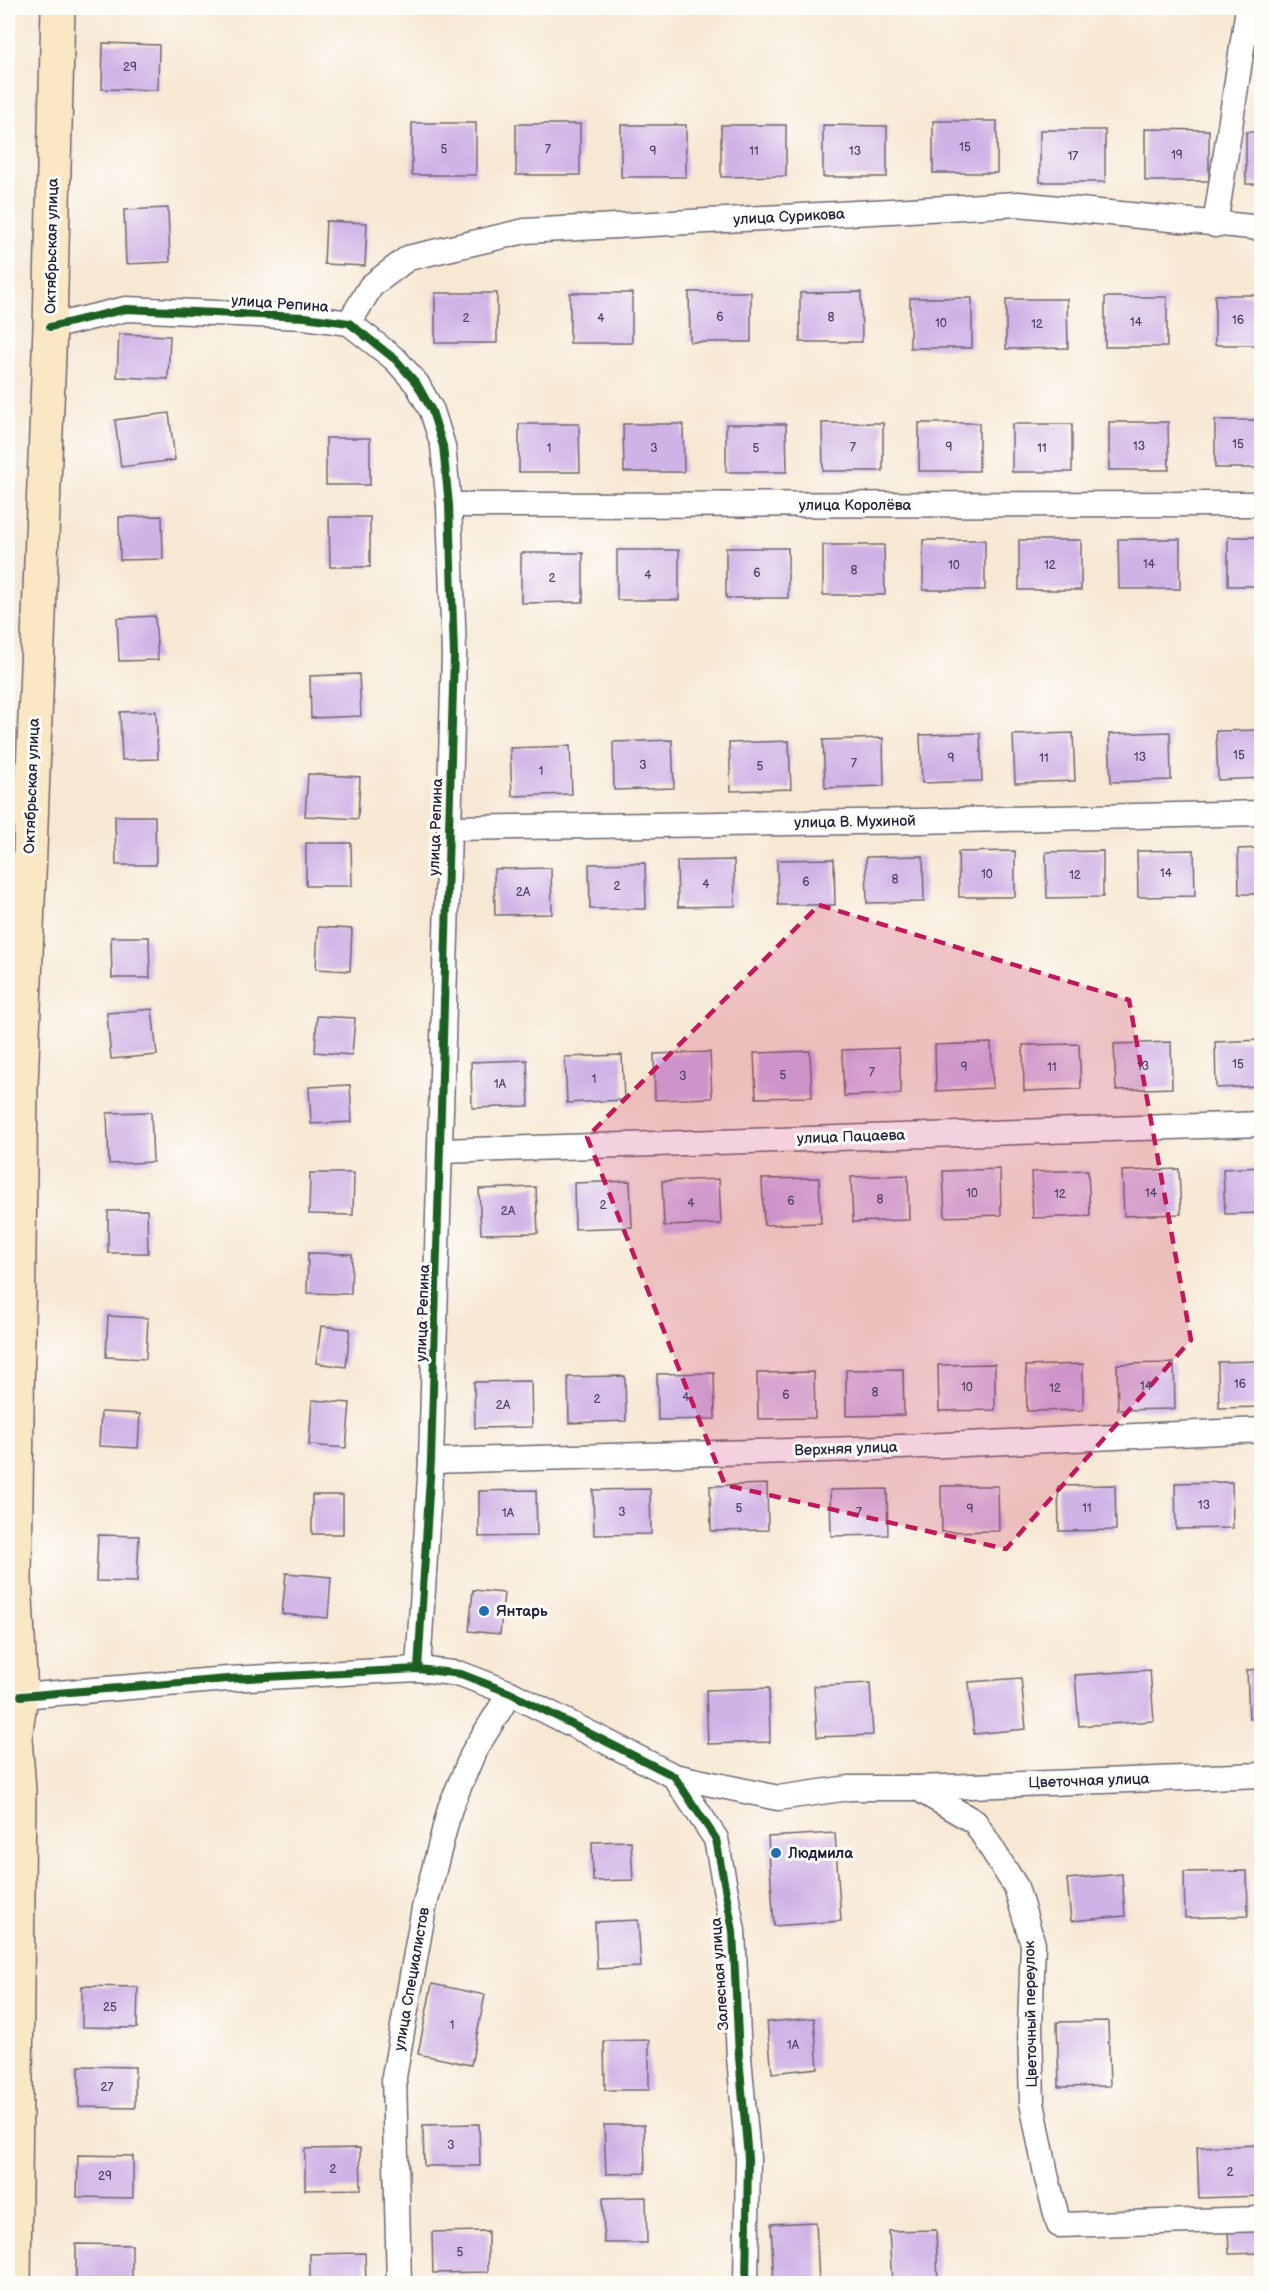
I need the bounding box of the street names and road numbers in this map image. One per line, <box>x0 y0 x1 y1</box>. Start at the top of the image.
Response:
street label: Октябрьская улица <box>41 178 63 314</box>
street label: улица Сурикова <box>733 205 845 229</box>
street label: улица Репина <box>231 291 330 317</box>
street label: улица Королёва <box>799 496 911 515</box>
street label: Октябрьская улица <box>20 718 44 854</box>
street label: улица Репина <box>425 778 447 876</box>
street label: улица В. Мухиной <box>794 811 916 833</box>
street label: улица Пацаева <box>796 1126 906 1148</box>
street label: улица Репина <box>412 1264 434 1362</box>
street label: Верхняя улица <box>794 1438 898 1460</box>
street label: Цветочная улица <box>1028 1769 1150 1793</box>
street label: улица Специалистов <box>390 1906 434 2052</box>
street label: Залесная улица <box>707 1917 733 2031</box>
street label: Цветочный переулок <box>1020 1940 1042 2088</box>

